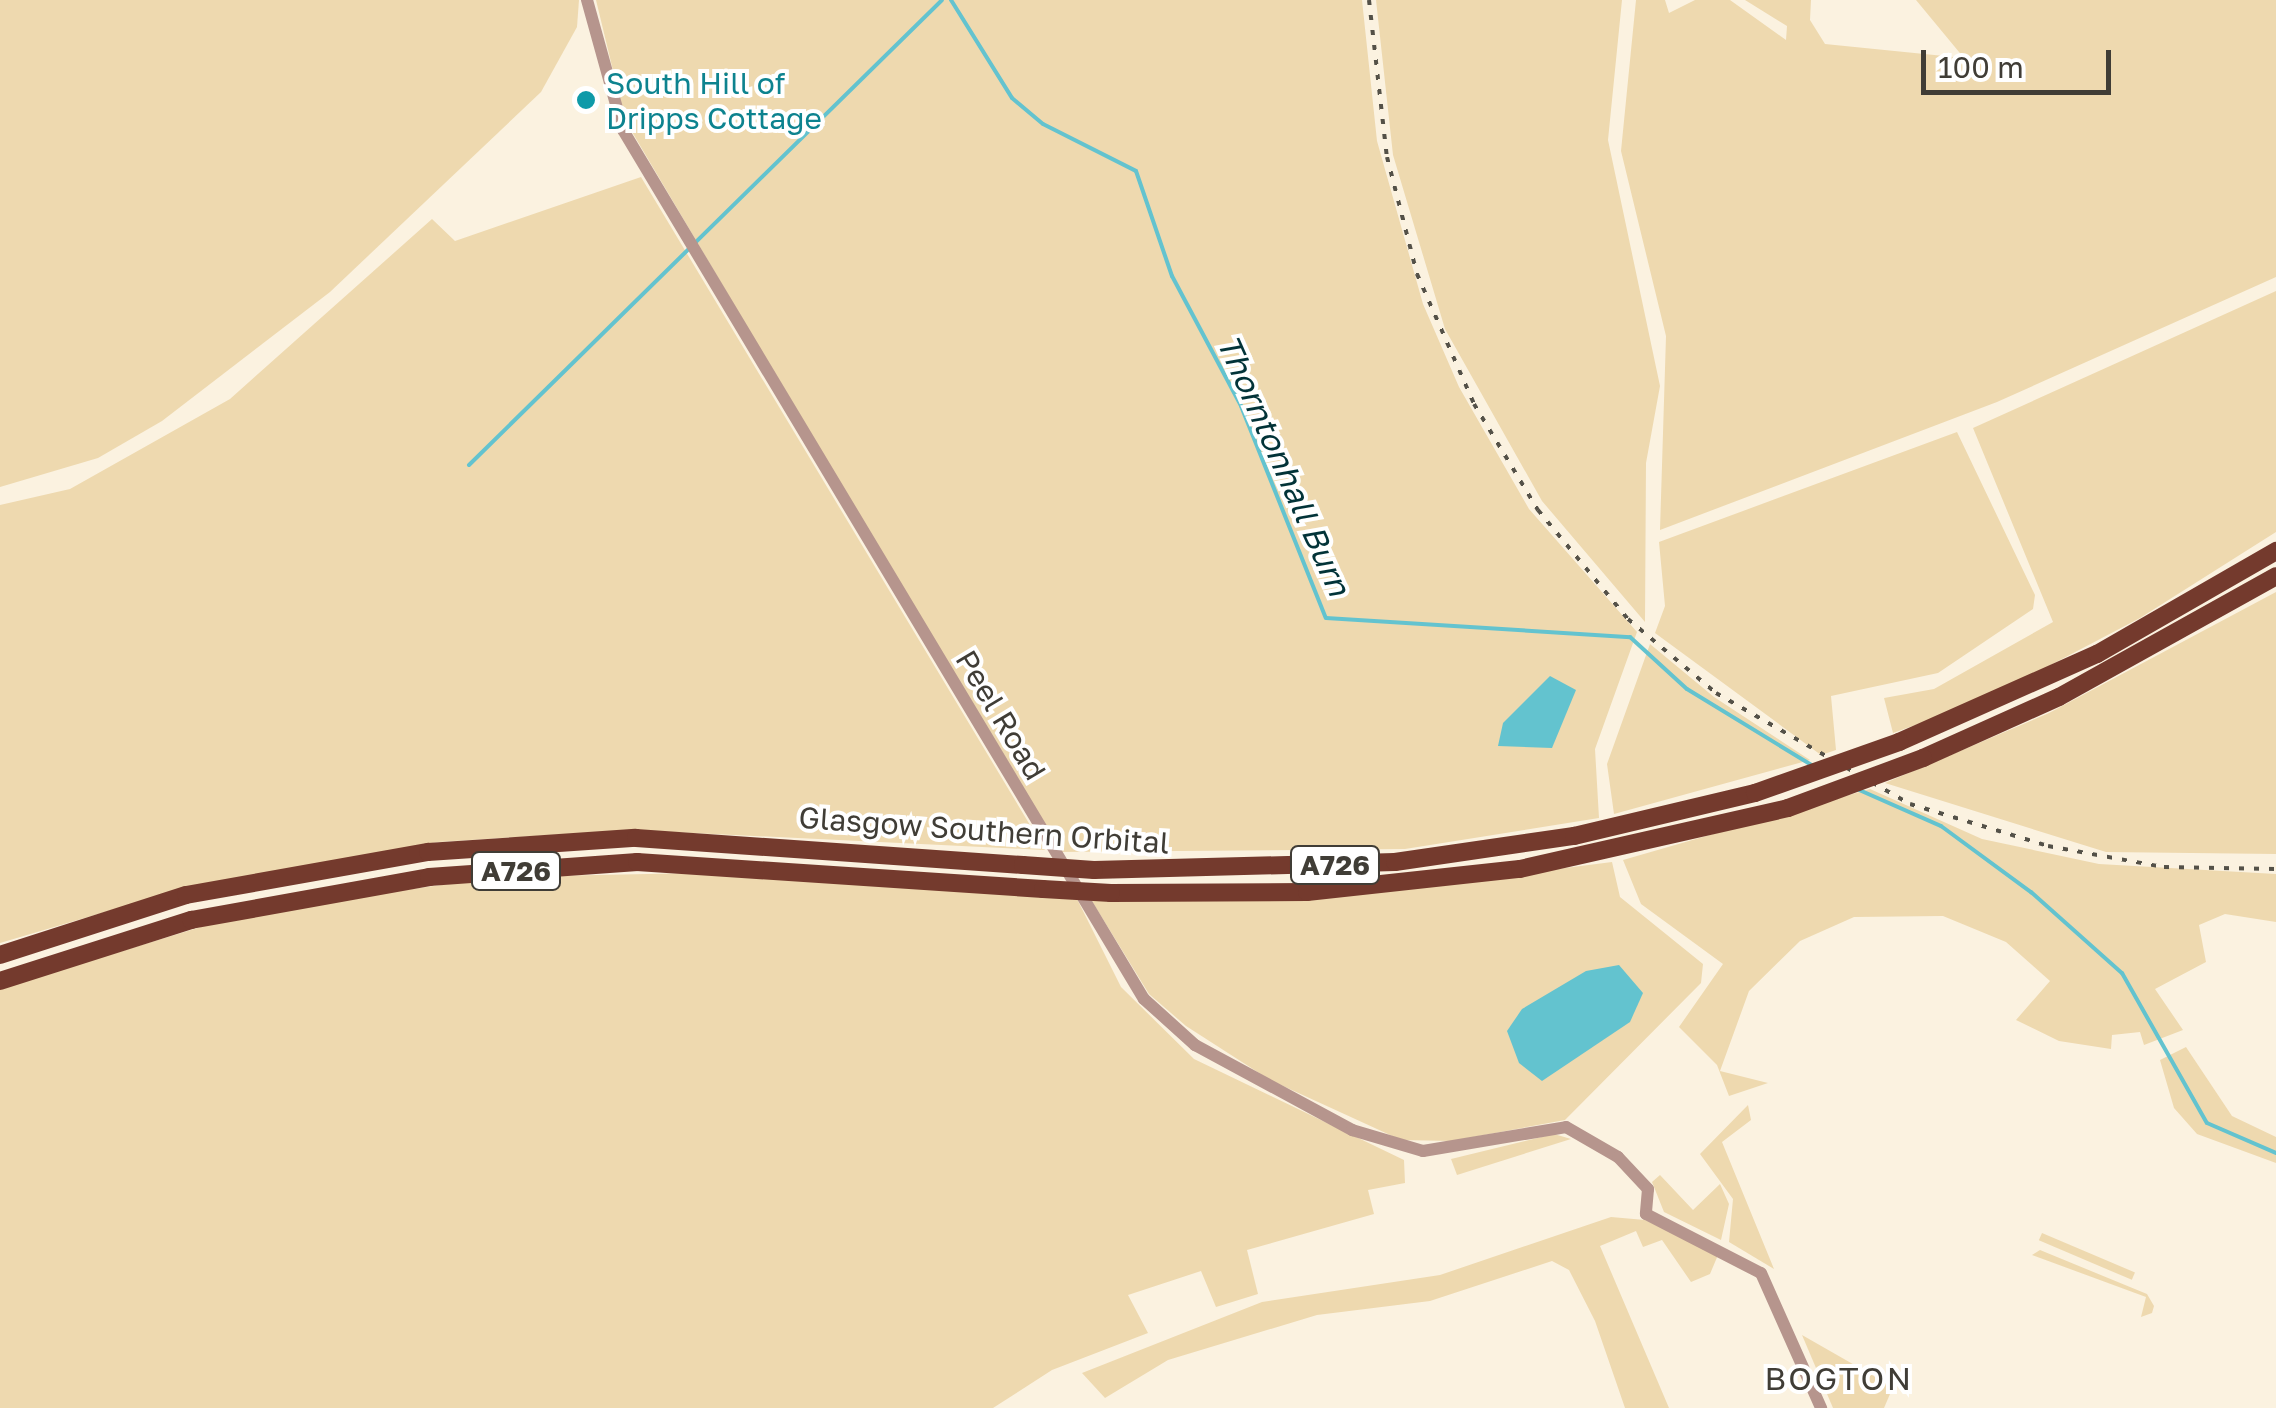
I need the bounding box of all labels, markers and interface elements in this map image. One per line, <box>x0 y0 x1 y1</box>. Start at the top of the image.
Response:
scale bar <box>1926 30 2116 92</box>
text: 100 m <box>1938 49 2024 85</box>
place label: South Hill of Dripps Cottage <box>606 65 822 136</box>
marker: South Hill of Dripps Cottage <box>575 89 597 111</box>
water label: Thorntonhall Burn <box>1209 329 1359 601</box>
street label: Peel Road <box>948 644 1054 786</box>
street label: Glasgow Southern Orbital <box>798 799 1170 861</box>
road number: A726 <box>1290 842 1380 888</box>
road number: A726 <box>471 848 561 894</box>
district label: BOGTON <box>1764 1359 1914 1397</box>

